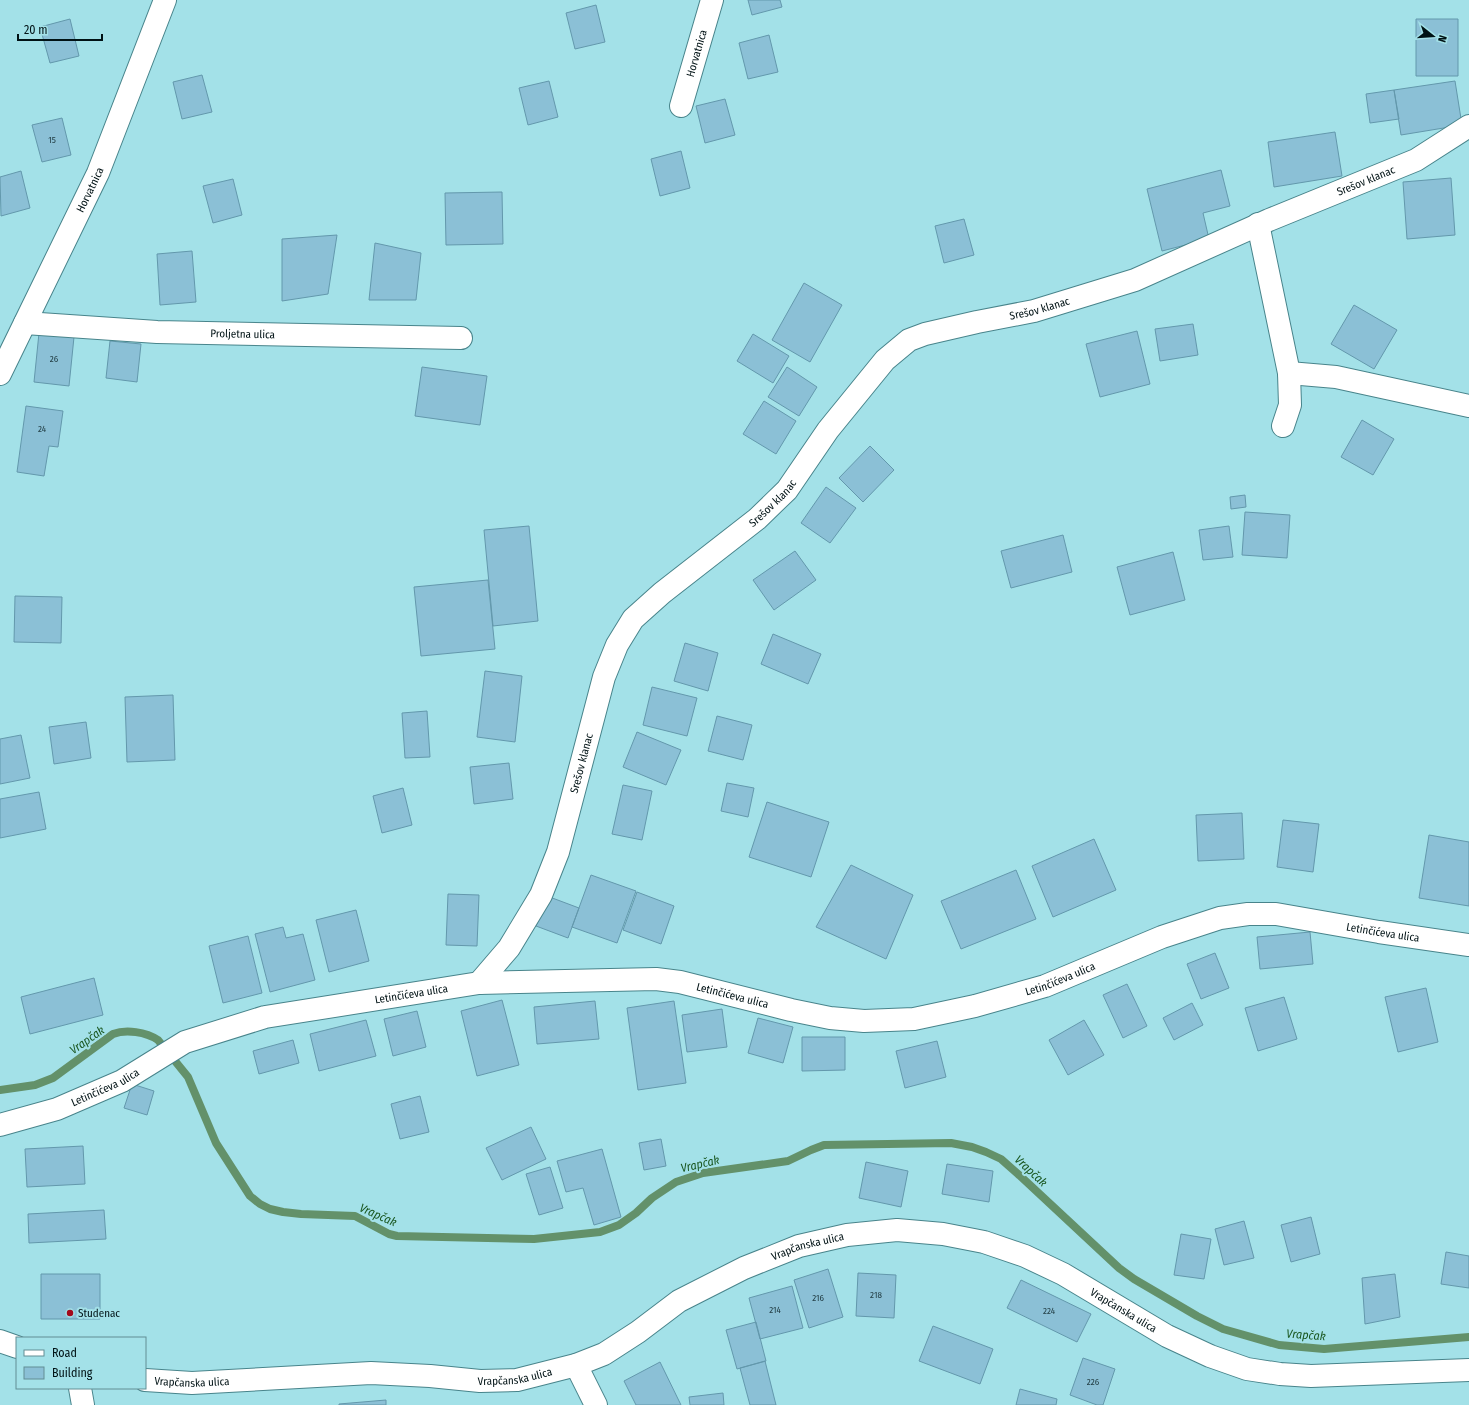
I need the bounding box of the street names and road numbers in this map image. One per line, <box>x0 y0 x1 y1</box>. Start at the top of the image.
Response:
street label: Horvatnica <box>684 28 710 79</box>
street label: Srešov klanac <box>1335 163 1397 199</box>
street label: Horvatnica <box>74 166 107 215</box>
street label: Srešov klanac <box>1008 294 1072 323</box>
street label: Proljetna ulica <box>210 327 275 341</box>
street label: Srešov klanac <box>747 477 799 530</box>
street label: Srešov klanac <box>568 732 596 795</box>
street label: Letinčićeva ulica <box>1345 920 1420 945</box>
street label: Letinčićeva ulica <box>1024 960 1097 998</box>
street label: Letinčićeva ulica <box>695 980 770 1011</box>
street label: Letinčićeva ulica <box>374 982 449 1006</box>
street label: Letinčićeva ulica <box>69 1066 142 1109</box>
street label: Vrapčanska ulica <box>770 1230 845 1263</box>
street label: Vrapčanska ulica <box>1088 1286 1159 1335</box>
street label: Vrapčanska ulica <box>478 1365 553 1388</box>
street label: Vrapčanska ulica <box>154 1375 230 1390</box>

